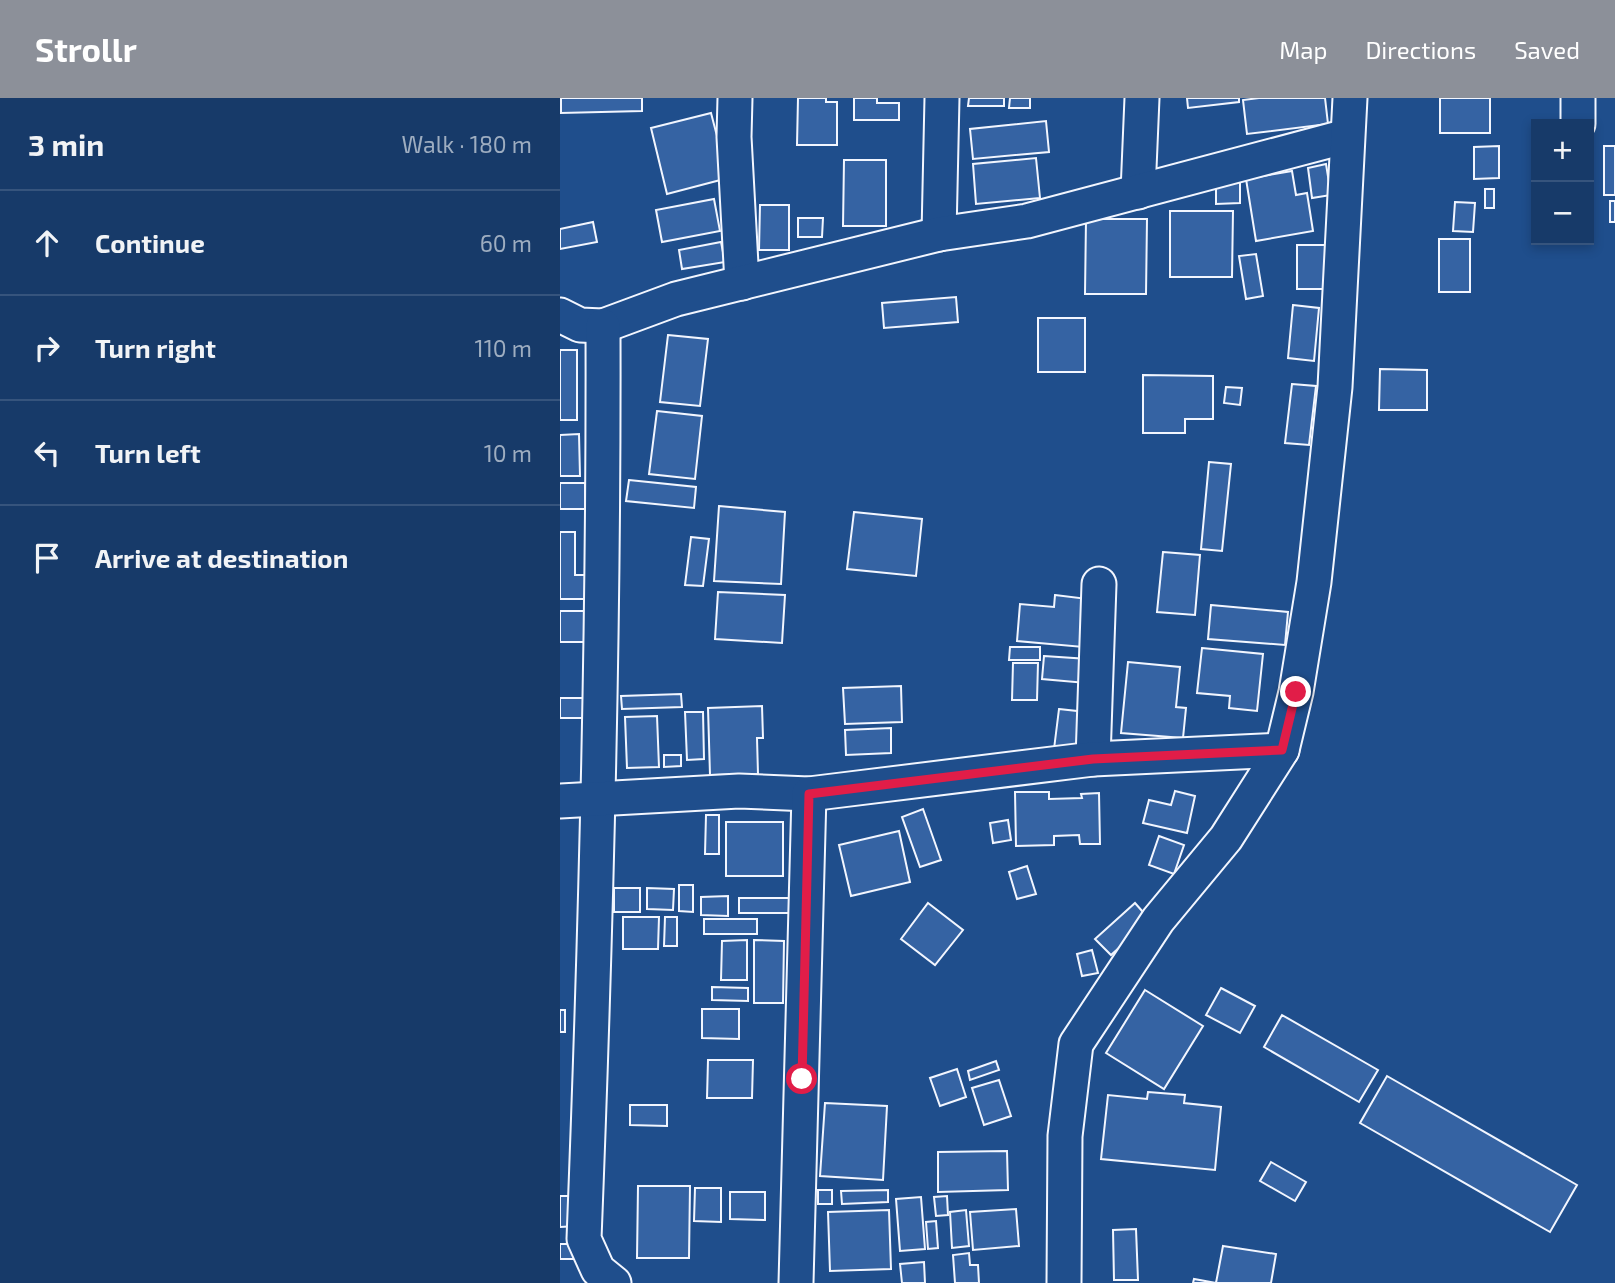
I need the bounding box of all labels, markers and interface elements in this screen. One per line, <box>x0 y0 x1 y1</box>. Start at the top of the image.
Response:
text: Strollr <box>35 29 137 69</box>
text: Map <box>1279 35 1327 64</box>
text: Directions <box>1365 35 1476 64</box>
text: Saved <box>1514 35 1580 64</box>
map controls <box>1531 119 1594 245</box>
button: + <box>1531 119 1594 182</box>
text: 3 min <box>28 126 104 162</box>
text: Walk · 180 m <box>402 130 532 158</box>
button: − <box>1531 182 1594 245</box>
icon: ahead <box>28 224 66 262</box>
text: Continue <box>95 227 205 258</box>
text: 60 m <box>480 229 532 257</box>
icon: right <box>28 329 66 367</box>
text: Turn right <box>95 332 216 363</box>
text: 110 m <box>475 334 532 362</box>
icon: left <box>28 434 66 472</box>
text: Turn left <box>95 437 201 468</box>
text: 10 m <box>484 439 532 467</box>
icon: arrive <box>28 539 66 577</box>
text: Arrive at destination <box>95 542 348 573</box>
route end <box>1280 676 1311 707</box>
route start <box>786 1063 817 1094</box>

